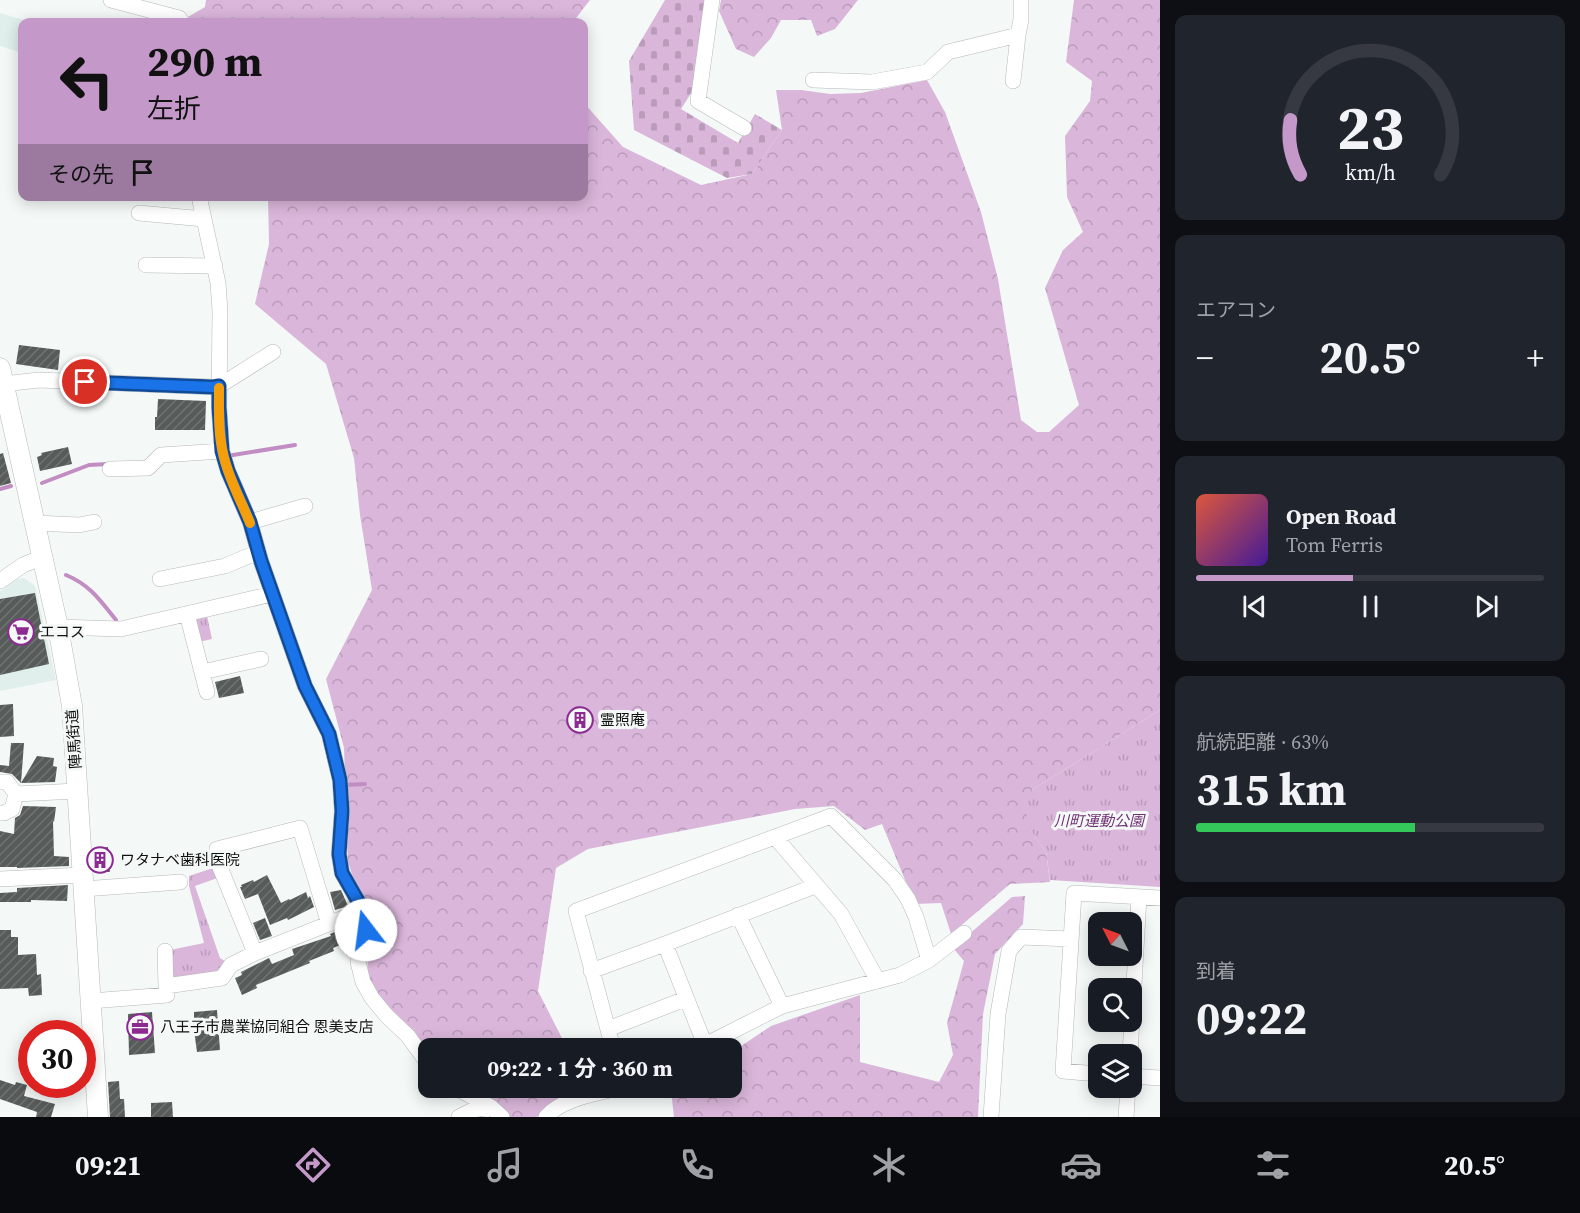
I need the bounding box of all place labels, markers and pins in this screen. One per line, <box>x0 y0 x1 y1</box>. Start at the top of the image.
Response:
pin <box>59 356 110 407</box>
supermarket icon: エコス <box>6 617 36 647</box>
place label: エコス <box>40 621 85 642</box>
building icon: 霊照庵 <box>565 705 595 735</box>
place label: 霊照庵 <box>600 709 645 730</box>
building icon: ワタナベ歯科医院 <box>85 845 115 875</box>
place label: ワタナベ歯科医院 <box>120 849 240 870</box>
office icon: 八王子市農業協同組合 恩美支店 <box>125 1012 155 1042</box>
place label: 八王子市農業協同組合 恩美支店 <box>160 1016 374 1037</box>

